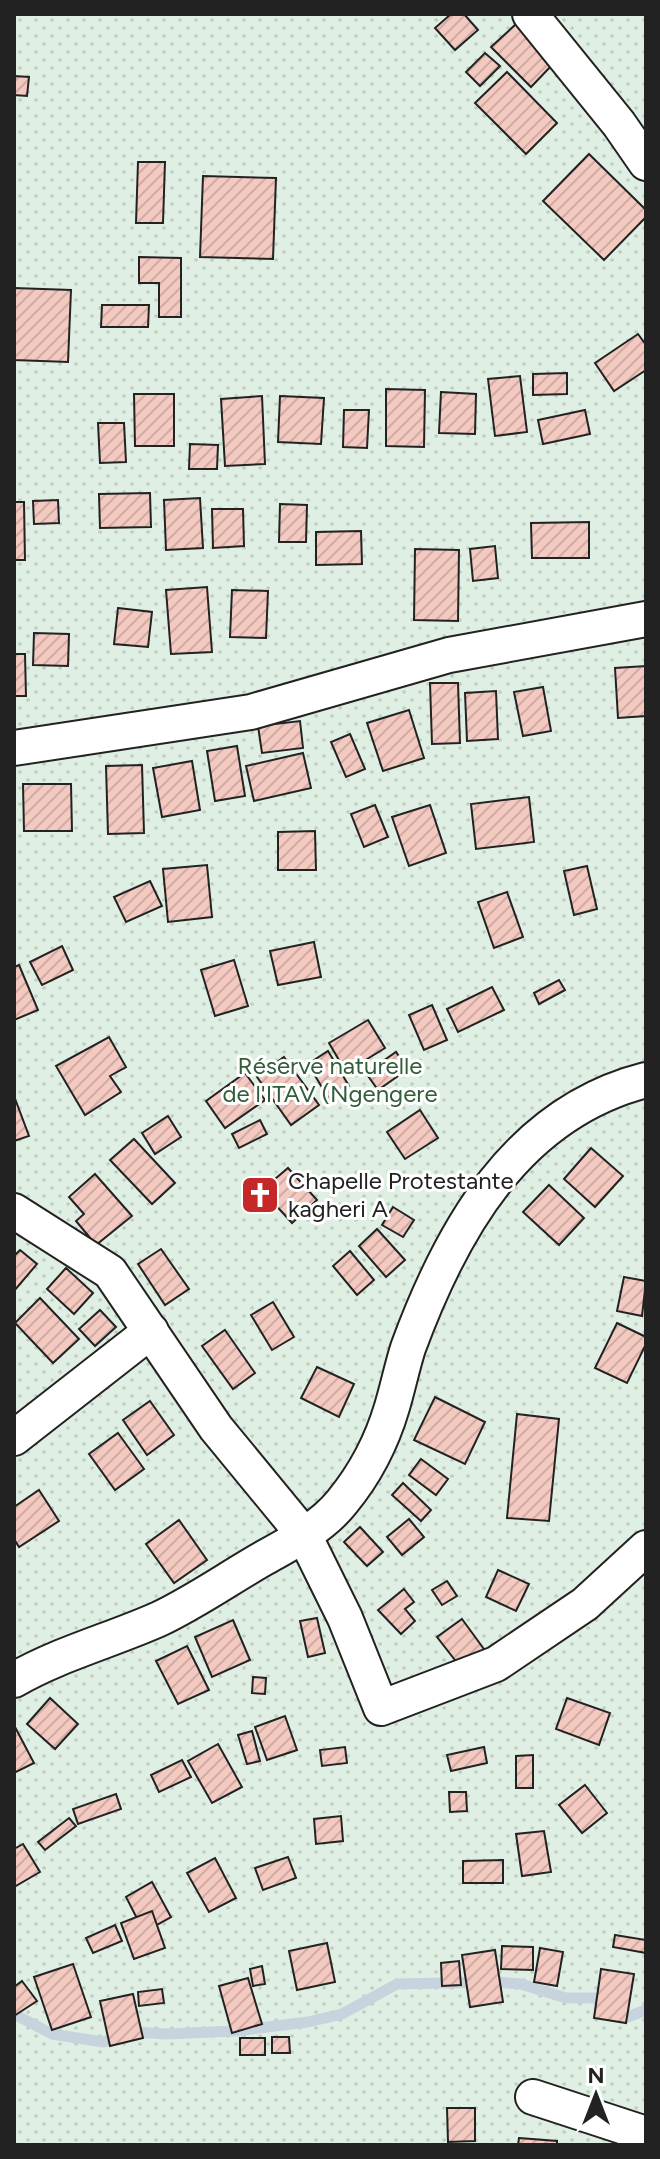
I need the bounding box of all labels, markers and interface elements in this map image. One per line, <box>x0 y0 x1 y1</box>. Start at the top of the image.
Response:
park label: Réserve naturelle de l'ITAV (Ngengere <box>222 1051 438 1108</box>
place label: Chapelle Protestante kagheri A <box>288 1166 514 1223</box>
church icon: Chapelle Protestante kagheri A <box>239 1174 281 1216</box>
north arrow <box>556 2055 636 2135</box>
text: N <box>587 2062 605 2089</box>

